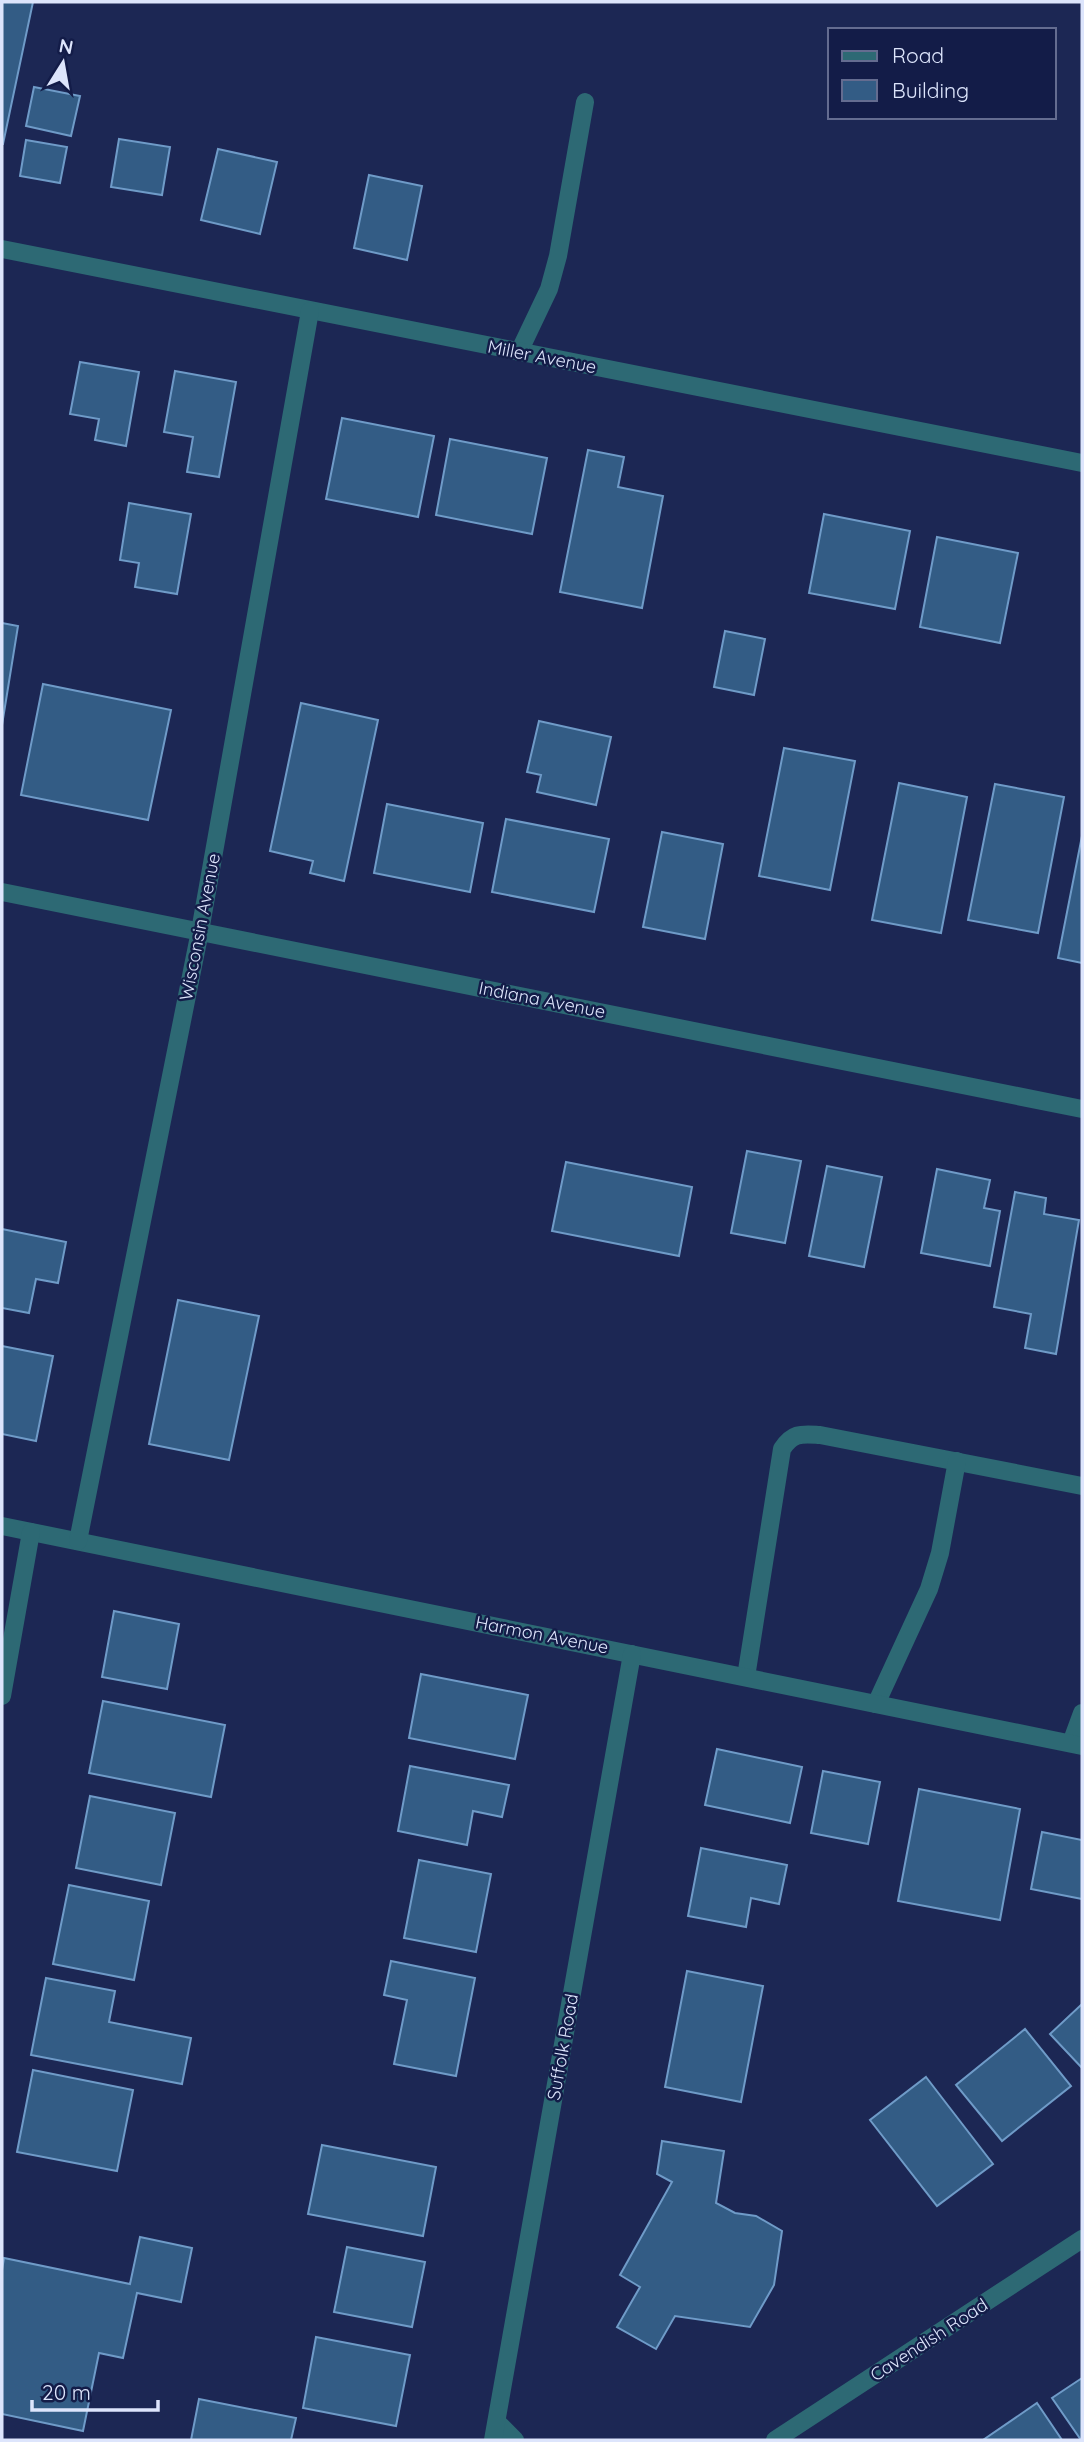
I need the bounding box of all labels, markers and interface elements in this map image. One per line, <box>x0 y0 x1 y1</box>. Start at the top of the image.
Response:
north arrow <box>28 28 98 98</box>
legend <box>828 28 1056 119</box>
text: N <box>57 33 75 59</box>
text: Road <box>892 42 944 68</box>
text: Building <box>892 77 969 103</box>
street label: Miller Avenue <box>486 335 598 378</box>
street label: Wisconsin Avenue <box>174 851 225 1002</box>
street label: Indiana Avenue <box>477 976 607 1023</box>
street label: Harmon Avenue <box>474 1610 611 1659</box>
street label: Suffolk Road <box>542 1992 583 2102</box>
street label: Cavendish Road <box>866 2293 992 2386</box>
scale bar <box>32 2368 158 2412</box>
text: 20 m <box>42 2379 91 2405</box>

